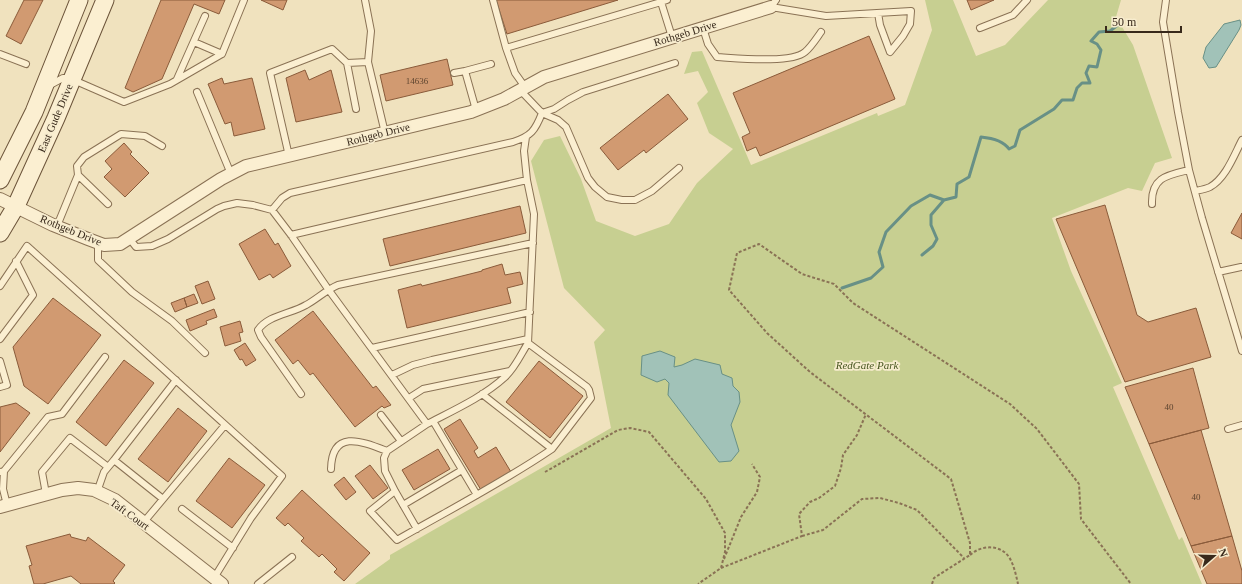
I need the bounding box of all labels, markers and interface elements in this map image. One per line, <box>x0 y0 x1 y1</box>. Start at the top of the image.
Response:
scale bar <box>1106 8 1181 34</box>
text: 50 m <box>1112 15 1137 29</box>
street label: Rothgeb Drive <box>652 18 718 48</box>
house number: 14636 <box>406 76 429 86</box>
street label: East Gude Drive <box>35 82 75 154</box>
street label: Rothgeb Drive <box>345 120 411 148</box>
street label: Rothgeb Drive <box>39 212 104 248</box>
park label: RedGate Park <box>835 359 899 371</box>
house number: 40 <box>1165 402 1174 412</box>
house number: 40 <box>1192 492 1201 502</box>
street label: Taft Court <box>108 496 152 532</box>
north arrow <box>1194 536 1234 576</box>
text: N <box>1216 547 1230 558</box>

